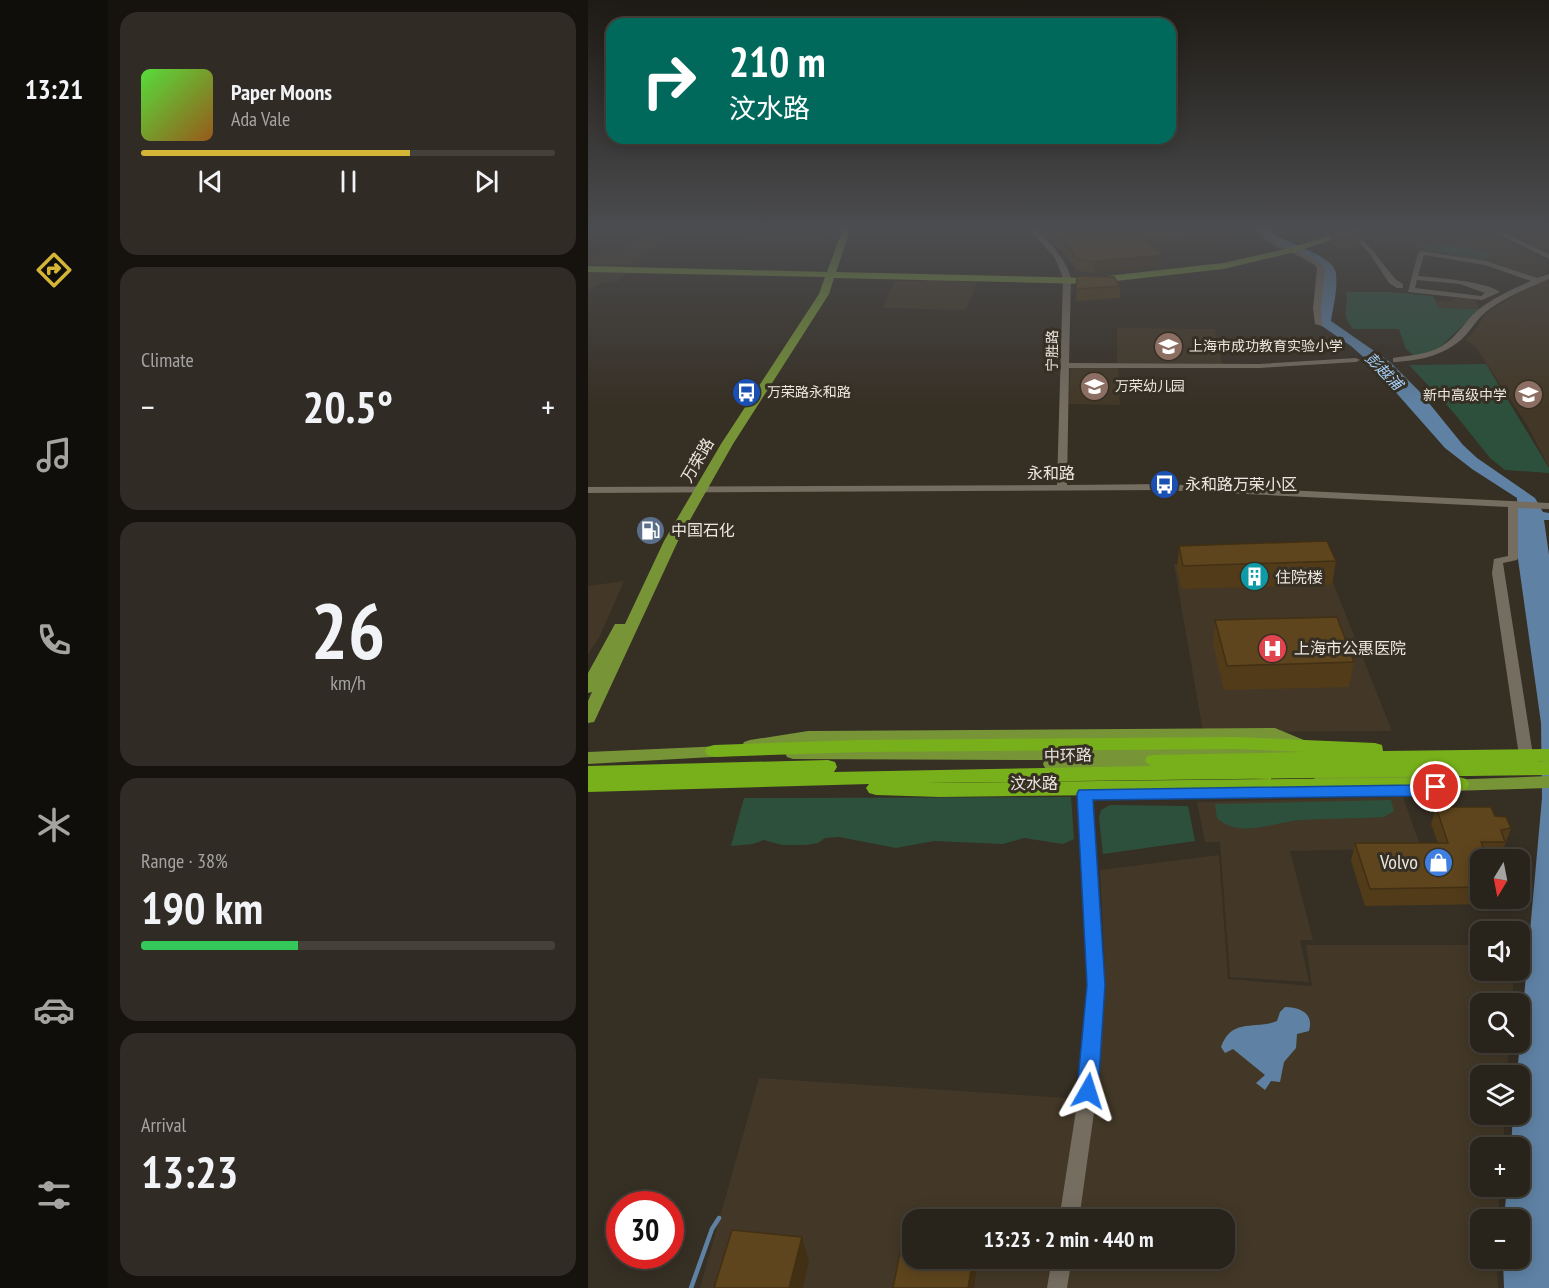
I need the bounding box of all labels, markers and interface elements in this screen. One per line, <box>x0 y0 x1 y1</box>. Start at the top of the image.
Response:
text: 210 m <box>729 34 826 89</box>
icon: right <box>630 42 708 120</box>
text: 13:21 <box>25 72 83 106</box>
text: Paper Moons <box>231 78 332 106</box>
text: 汶水路 <box>729 91 810 125</box>
text: Ada Vale <box>231 106 290 132</box>
icon: previous <box>194 165 227 198</box>
icon: pause <box>332 165 365 198</box>
icon: next <box>470 165 503 198</box>
icon: directions <box>33 249 75 291</box>
street label: 宁胜路 <box>1043 330 1061 372</box>
school or university icon: 上海市成功教育实验小学 <box>1152 330 1184 362</box>
place label: 上海市成功教育实验小学 <box>1189 337 1343 355</box>
text: Climate <box>141 347 194 373</box>
water label: 彭越浦 <box>1361 348 1408 395</box>
school or university icon: 万荣幼儿园 <box>1078 370 1110 402</box>
bus stop icon: 万荣路永和路 <box>730 376 762 408</box>
text: 20.5° <box>303 377 393 435</box>
place label: 万荣幼儿园 <box>1115 377 1185 395</box>
school or university icon: 新中高级中学 <box>1512 379 1544 411</box>
place label: 万荣路永和路 <box>767 383 851 401</box>
text: − <box>141 385 155 428</box>
text: + <box>541 385 555 428</box>
place label: 新中高级中学 <box>1423 386 1507 404</box>
icon: music <box>33 434 75 476</box>
street label: 万荣路 <box>676 434 718 486</box>
street label: 永和路 <box>1027 463 1075 483</box>
bus stop icon: 永和路万荣小区 <box>1148 468 1180 500</box>
place label: 永和路万荣小区 <box>1185 474 1297 494</box>
fuel station icon: 中国石化 <box>634 514 666 546</box>
place label: 中国石化 <box>671 520 735 540</box>
building icon: 住院楼 <box>1238 561 1270 593</box>
place label: 住院楼 <box>1275 567 1323 587</box>
text: 26 <box>311 580 385 681</box>
icon: phone <box>33 619 75 661</box>
hospital icon: 上海市公惠医院 <box>1257 632 1289 664</box>
place label: 上海市公惠医院 <box>1294 638 1406 658</box>
text: km/h <box>330 670 366 696</box>
street label: 中环路 <box>1044 745 1092 765</box>
pin <box>1410 761 1461 812</box>
icon: arrive <box>1419 770 1452 803</box>
street label: 汶水路 <box>1010 773 1058 793</box>
icon: climate <box>33 804 75 846</box>
shop icon: Volvo <box>1423 846 1455 878</box>
text: Range · 38% <box>141 848 228 874</box>
place label: Volvo <box>1379 849 1418 875</box>
north arrow <box>1470 849 1530 909</box>
map controls <box>1470 849 1530 1269</box>
text: 190 km <box>141 878 263 936</box>
button: sound <box>1470 921 1530 981</box>
icon: car <box>33 989 75 1031</box>
button: search <box>1470 993 1530 1053</box>
position arrow <box>1056 1059 1120 1123</box>
button: layers <box>1470 1065 1530 1125</box>
text: Arrival <box>141 1112 186 1138</box>
button: + <box>1470 1137 1530 1197</box>
text: 13:23 <box>141 1142 238 1200</box>
icon: filters <box>33 1174 75 1216</box>
speed limit sign: 30 <box>606 1191 684 1269</box>
button: − <box>1470 1209 1530 1269</box>
text: 13:23 · 2 min · 440 m <box>983 1225 1154 1253</box>

